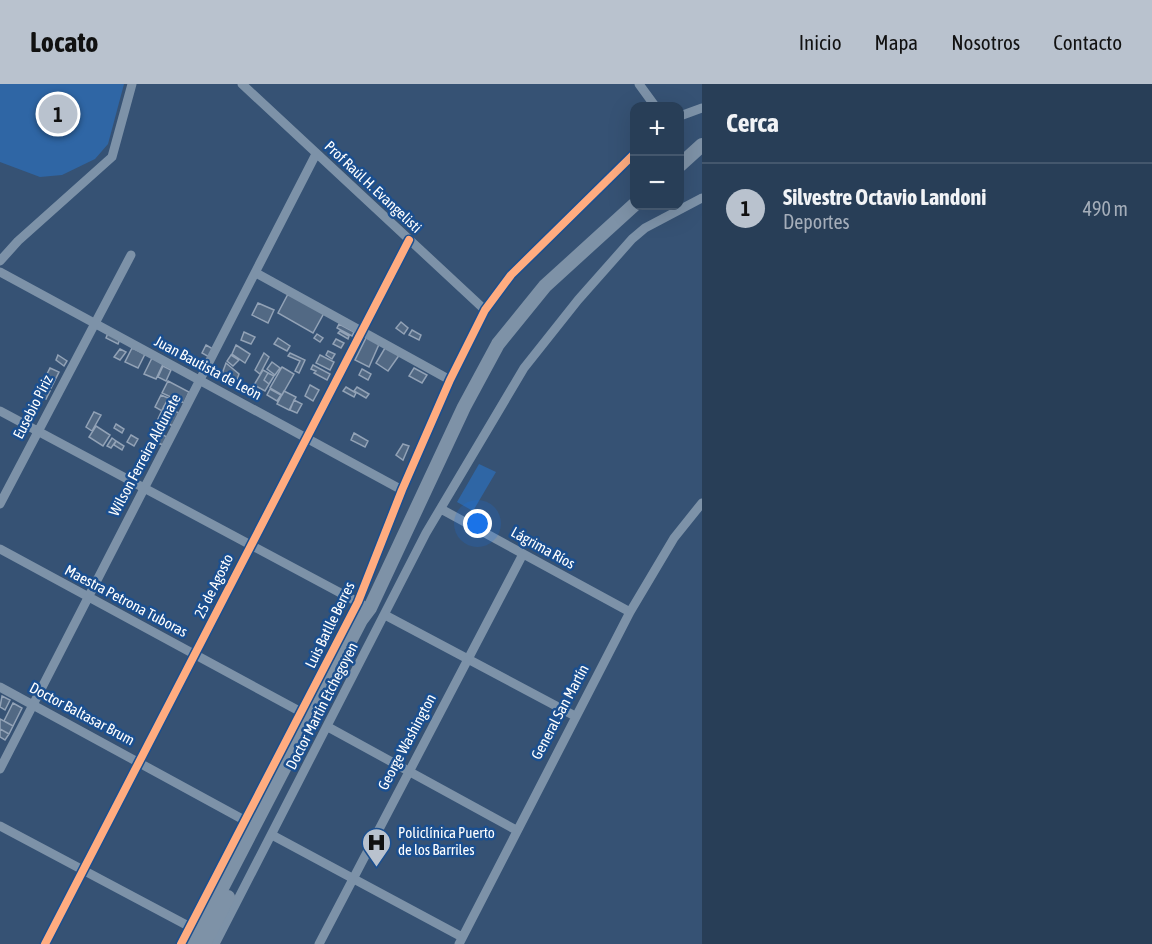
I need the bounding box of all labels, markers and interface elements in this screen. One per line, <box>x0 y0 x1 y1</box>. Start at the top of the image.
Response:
text: Locato <box>30 26 98 58</box>
text: Inicio <box>799 30 842 54</box>
text: Mapa <box>875 30 918 54</box>
text: Nosotros <box>951 30 1020 54</box>
text: Contacto <box>1053 30 1122 54</box>
pin: 1 <box>38 92 78 136</box>
map controls <box>630 102 684 210</box>
button: + <box>630 102 684 156</box>
text: Cerca <box>726 108 779 138</box>
street label: Prof Raúl H. Evangelisti <box>321 137 425 236</box>
button: − <box>630 156 684 210</box>
text: Silvestre Octavio Landoni <box>783 184 986 210</box>
text: 1 <box>741 197 750 220</box>
text: 490 m <box>1083 197 1128 220</box>
text: Deportes <box>783 210 850 233</box>
street label: Juan Bautista de León <box>152 332 265 403</box>
street label: Eusebio Píriz <box>9 372 56 441</box>
street label: Wilson Ferreira Aldunate <box>105 391 184 519</box>
your location <box>463 509 492 538</box>
street label: Lágrima Ríos <box>508 523 578 572</box>
street label: 25 de Agosto <box>191 551 236 621</box>
street label: Maestra Petrona Tuboras <box>62 561 190 640</box>
street label: Luis Batlle Berres <box>301 579 358 671</box>
street label: Doctor Martín Etchegoyen <box>282 639 361 772</box>
street label: General San Martín <box>527 661 592 762</box>
street label: Doctor Baltasar Brum <box>27 679 138 748</box>
street label: George Washington <box>374 691 439 793</box>
place label: Policlínica Puerto de los Barriles <box>398 824 495 858</box>
hospital icon: Policlínica Puerto de los Barriles <box>361 826 393 868</box>

